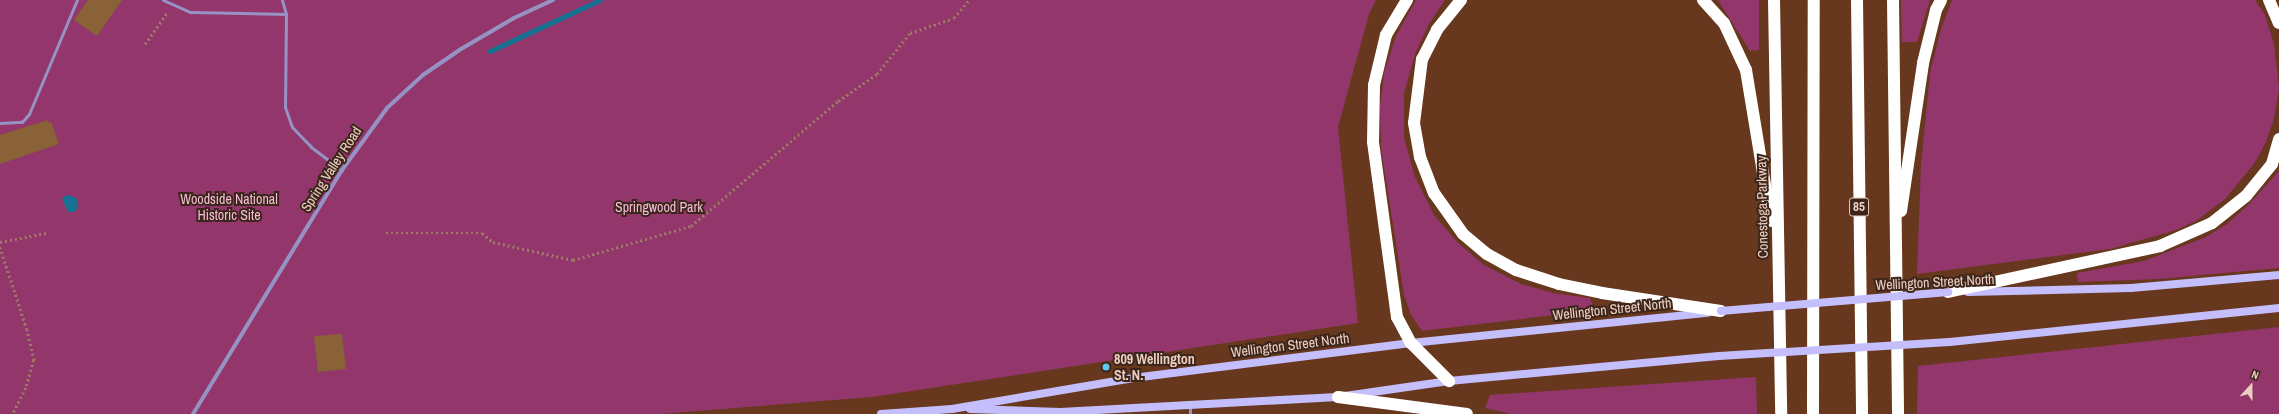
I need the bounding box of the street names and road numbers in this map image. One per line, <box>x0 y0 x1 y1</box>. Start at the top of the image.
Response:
street label: Spring Valley Road <box>297 123 365 215</box>
street label: Conestoga Parkway <box>1753 155 1771 259</box>
road number: 85 <box>1849 196 1869 218</box>
street label: Wellington Street North <box>1875 270 1995 294</box>
street label: Wellington Street North <box>1552 294 1672 324</box>
street label: Wellington Street North <box>1230 329 1350 361</box>

